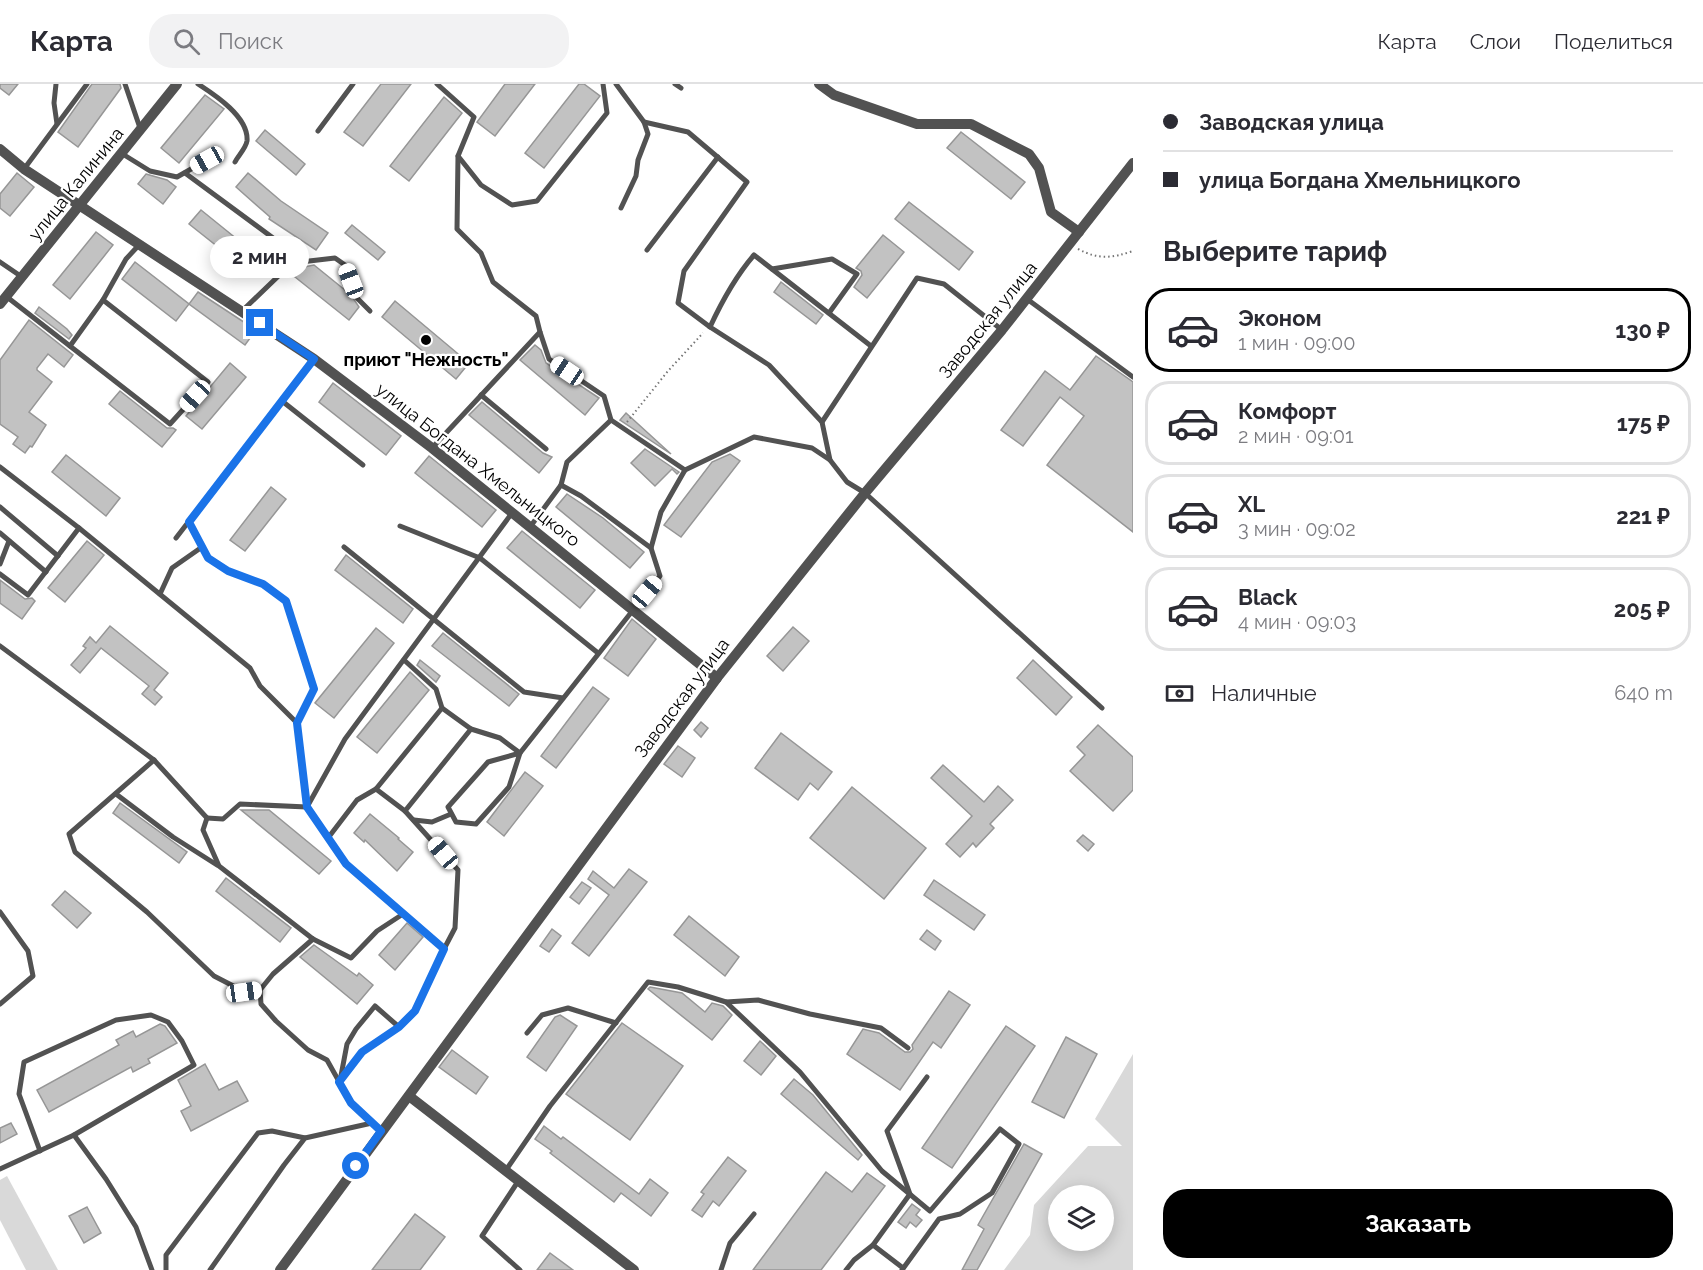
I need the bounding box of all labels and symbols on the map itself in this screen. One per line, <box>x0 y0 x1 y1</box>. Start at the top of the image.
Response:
street label: улица Калинина <box>24 123 128 244</box>
car <box>187 143 227 177</box>
callout: 2 мин <box>210 236 310 278</box>
street label: Заводская улица <box>934 257 1041 382</box>
car <box>336 261 366 301</box>
route end <box>246 309 273 336</box>
marker: приют "Нежность" <box>419 333 433 347</box>
place label: приют "Нежность" <box>344 349 508 370</box>
car <box>547 353 587 389</box>
car <box>176 377 214 415</box>
street label: улица Богдана Хмельницкого <box>372 378 585 551</box>
car <box>629 572 665 612</box>
street label: Заводская улица <box>630 634 733 761</box>
car <box>425 833 461 873</box>
car <box>225 981 263 1003</box>
route start <box>342 1152 369 1179</box>

